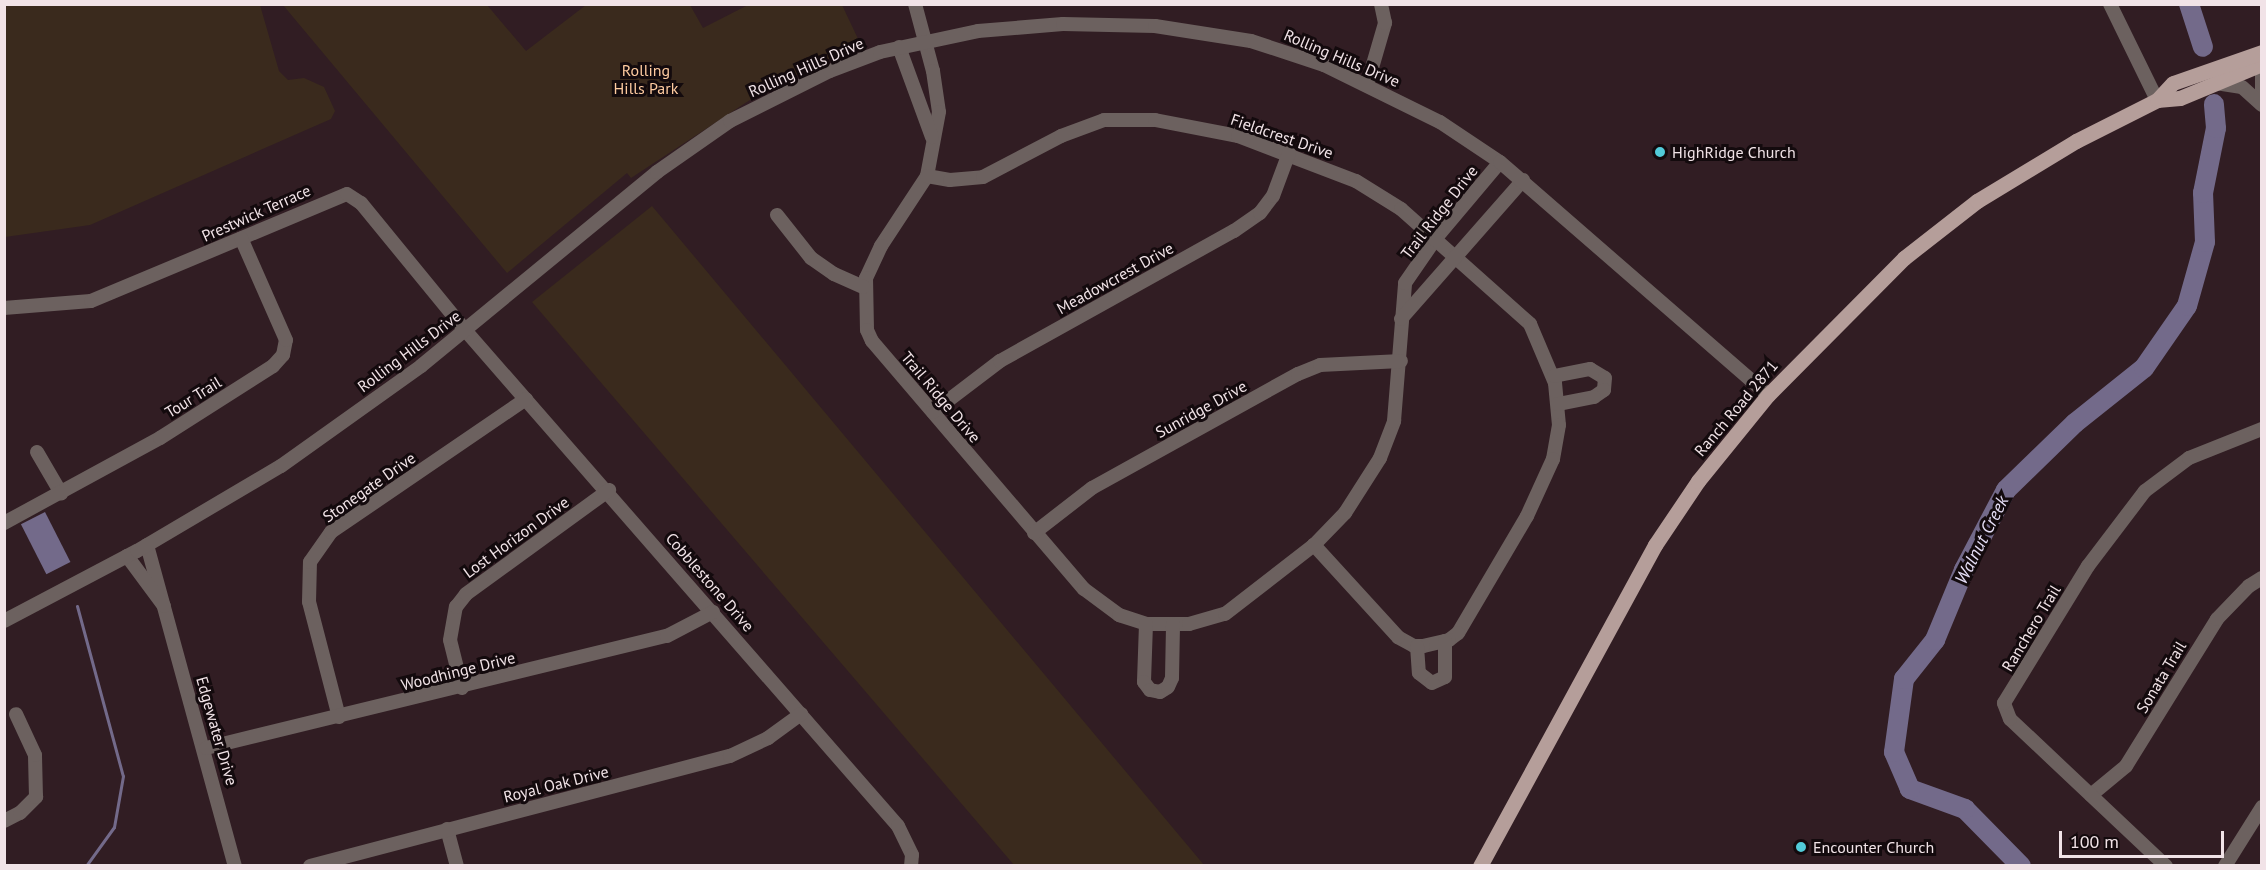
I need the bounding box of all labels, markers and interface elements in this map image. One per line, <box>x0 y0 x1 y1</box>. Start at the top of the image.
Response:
street label: Rolling Hills Drive <box>1281 25 1403 91</box>
street label: Rolling Hills Drive <box>746 33 866 101</box>
park label: Rolling Hills Park <box>614 60 678 98</box>
street label: Fieldcrest Drive <box>1228 109 1336 163</box>
place label: HighRidge Church <box>1672 142 1796 162</box>
marker: HighRidge Church <box>1653 145 1667 159</box>
street label: Trail Ridge Drive <box>1397 162 1481 262</box>
street label: Prestwick Terrace <box>198 180 314 246</box>
street label: Meadowcrest Drive <box>1053 238 1177 318</box>
street label: Rolling Hills Drive <box>354 306 464 396</box>
street label: Trail Ridge Drive <box>897 348 985 446</box>
street label: Ranch Road 2871 <box>1690 356 1782 460</box>
street label: Tour Trail <box>161 372 225 422</box>
street label: Sunridge Drive <box>1152 376 1250 442</box>
street label: Stonegate Drive <box>319 448 419 526</box>
street label: Lost Horizon Drive <box>459 492 573 582</box>
water label: Walnut Creek <box>1951 492 2013 588</box>
street label: Cobblestone Drive <box>662 529 758 635</box>
street label: Ranchero Trail <box>1998 581 2064 675</box>
street label: Sonata Trail <box>2132 637 2190 717</box>
street label: Woodhinge Drive <box>399 648 517 694</box>
street label: Edgewater Drive <box>192 674 242 788</box>
street label: Royal Oak Drive <box>501 762 611 806</box>
scale bar <box>2062 819 2227 857</box>
text: 100 m <box>2070 830 2119 853</box>
place label: Encounter Church <box>1813 837 1934 857</box>
marker: Encounter Church <box>1794 840 1808 854</box>

